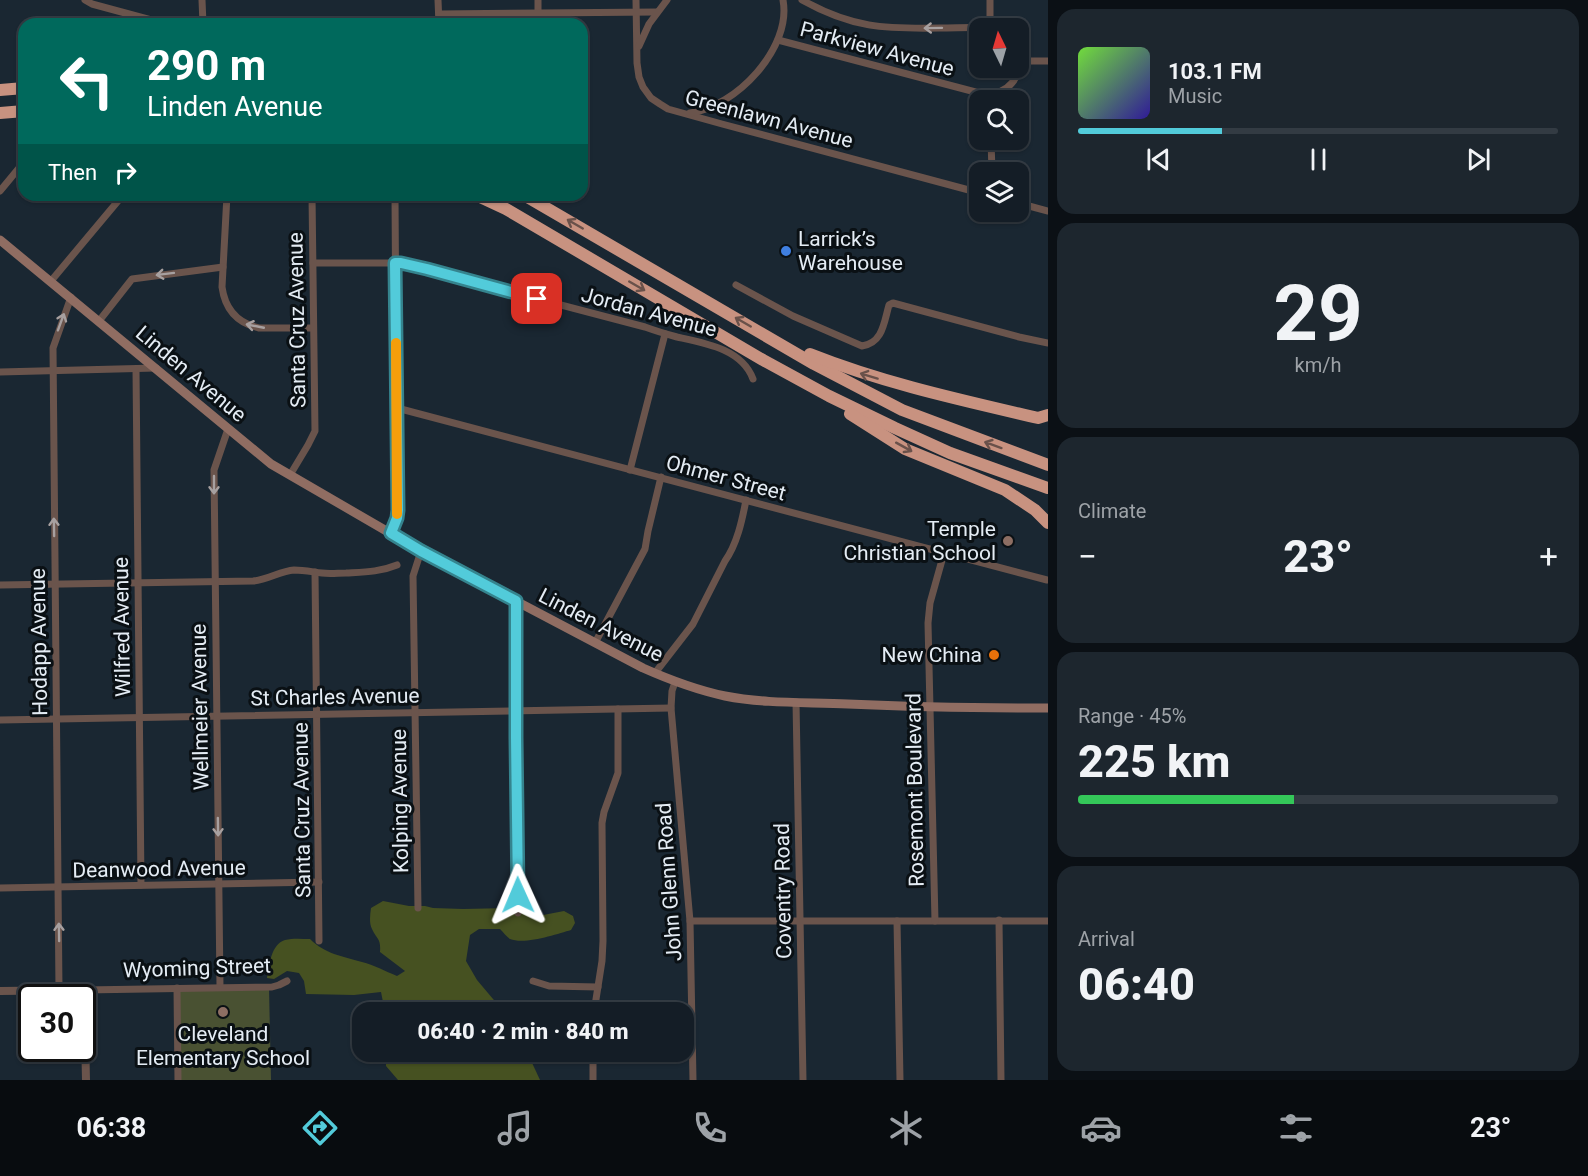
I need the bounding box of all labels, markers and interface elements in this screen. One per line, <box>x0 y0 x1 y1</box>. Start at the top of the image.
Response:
street label: Parkview Avenue <box>797 17 957 81</box>
north arrow <box>969 18 1029 78</box>
map controls <box>969 18 1029 222</box>
one-way arrow <box>923 23 943 34</box>
text: 290 m <box>147 41 266 90</box>
icon: left <box>48 42 126 120</box>
text: 103.1 FM <box>1168 59 1262 84</box>
text: Music <box>1168 84 1222 108</box>
street label: Greenlawn Avenue <box>682 85 856 153</box>
button: search <box>969 90 1029 150</box>
text: Linden Avenue <box>147 91 322 123</box>
icon: previous <box>1142 143 1175 176</box>
icon: pause <box>1302 143 1335 176</box>
icon: next <box>1462 143 1495 176</box>
icon: right <box>109 156 142 189</box>
text: Then <box>48 160 97 185</box>
button: layers <box>969 162 1029 222</box>
one-way arrow <box>567 217 584 229</box>
place label: Larrick’s Warehouse <box>798 227 903 275</box>
street label: Santa Cruz Avenue <box>283 232 311 408</box>
marker: Larrick’s Warehouse <box>779 244 793 258</box>
text: 29 <box>1273 268 1363 359</box>
one-way arrow <box>155 269 175 280</box>
pin <box>511 273 562 324</box>
one-way arrow <box>628 280 645 292</box>
icon: arrive <box>520 282 553 315</box>
street label: Jordan Avenue <box>579 282 719 342</box>
one-way arrow <box>56 314 67 332</box>
one-way arrow <box>735 316 752 328</box>
one-way arrow <box>246 320 265 331</box>
street label: Linden Avenue <box>131 321 251 427</box>
text: km/h <box>1295 353 1341 377</box>
one-way arrow <box>860 370 879 381</box>
one-way arrow <box>984 439 1003 450</box>
one-way arrow <box>895 441 912 453</box>
street label: Ohmer Street <box>663 450 789 506</box>
one-way arrow <box>208 475 220 495</box>
text: Climate <box>1078 499 1146 523</box>
one-way arrow <box>48 517 60 537</box>
place label: Temple Christian School <box>843 517 996 565</box>
text: 23° <box>1283 530 1353 583</box>
marker: Temple Christian School <box>1001 534 1015 548</box>
text: − <box>1078 537 1097 576</box>
text: + <box>1539 537 1558 576</box>
street label: Wilfred Avenue <box>109 557 135 697</box>
street label: Hodapp Avenue <box>26 568 52 716</box>
street label: Linden Avenue <box>535 583 667 667</box>
street label: Wellmeier Avenue <box>187 624 213 790</box>
place label: New China <box>882 643 982 667</box>
marker: New China <box>987 648 1001 662</box>
street label: St Charles Avenue <box>250 684 420 710</box>
street label: Rosemont Boulevard <box>901 693 929 887</box>
text: Range · 45% <box>1078 704 1186 728</box>
street label: Santa Cruz Avenue <box>288 722 316 898</box>
street label: Kolping Avenue <box>387 729 413 873</box>
text: 225 km <box>1078 735 1230 788</box>
street label: John Glenn Road <box>651 802 687 962</box>
one-way arrow <box>212 817 224 837</box>
street label: Coventry Road <box>770 823 796 959</box>
street label: Deanwood Avenue <box>72 855 246 883</box>
position arrow <box>486 863 550 927</box>
one-way arrow <box>53 922 65 942</box>
text: Arrival <box>1078 927 1135 951</box>
street label: Wyoming Street <box>123 953 271 983</box>
text: 06:40 <box>1078 958 1195 1011</box>
speed limit sign: 30 <box>18 984 96 1062</box>
marker: Cleveland Elementary School <box>216 1005 230 1019</box>
text: 06:40 · 2 min · 840 m <box>418 1019 628 1044</box>
place label: Cleveland Elementary School <box>136 1022 310 1070</box>
icon: directions <box>299 1107 341 1149</box>
icon: music <box>494 1107 536 1149</box>
icon: phone <box>689 1107 731 1149</box>
icon: climate <box>885 1107 927 1149</box>
icon: car <box>1080 1107 1122 1149</box>
icon: filters <box>1275 1107 1317 1149</box>
text: 06:38 <box>77 1112 146 1144</box>
text: 23° <box>1470 1112 1511 1144</box>

